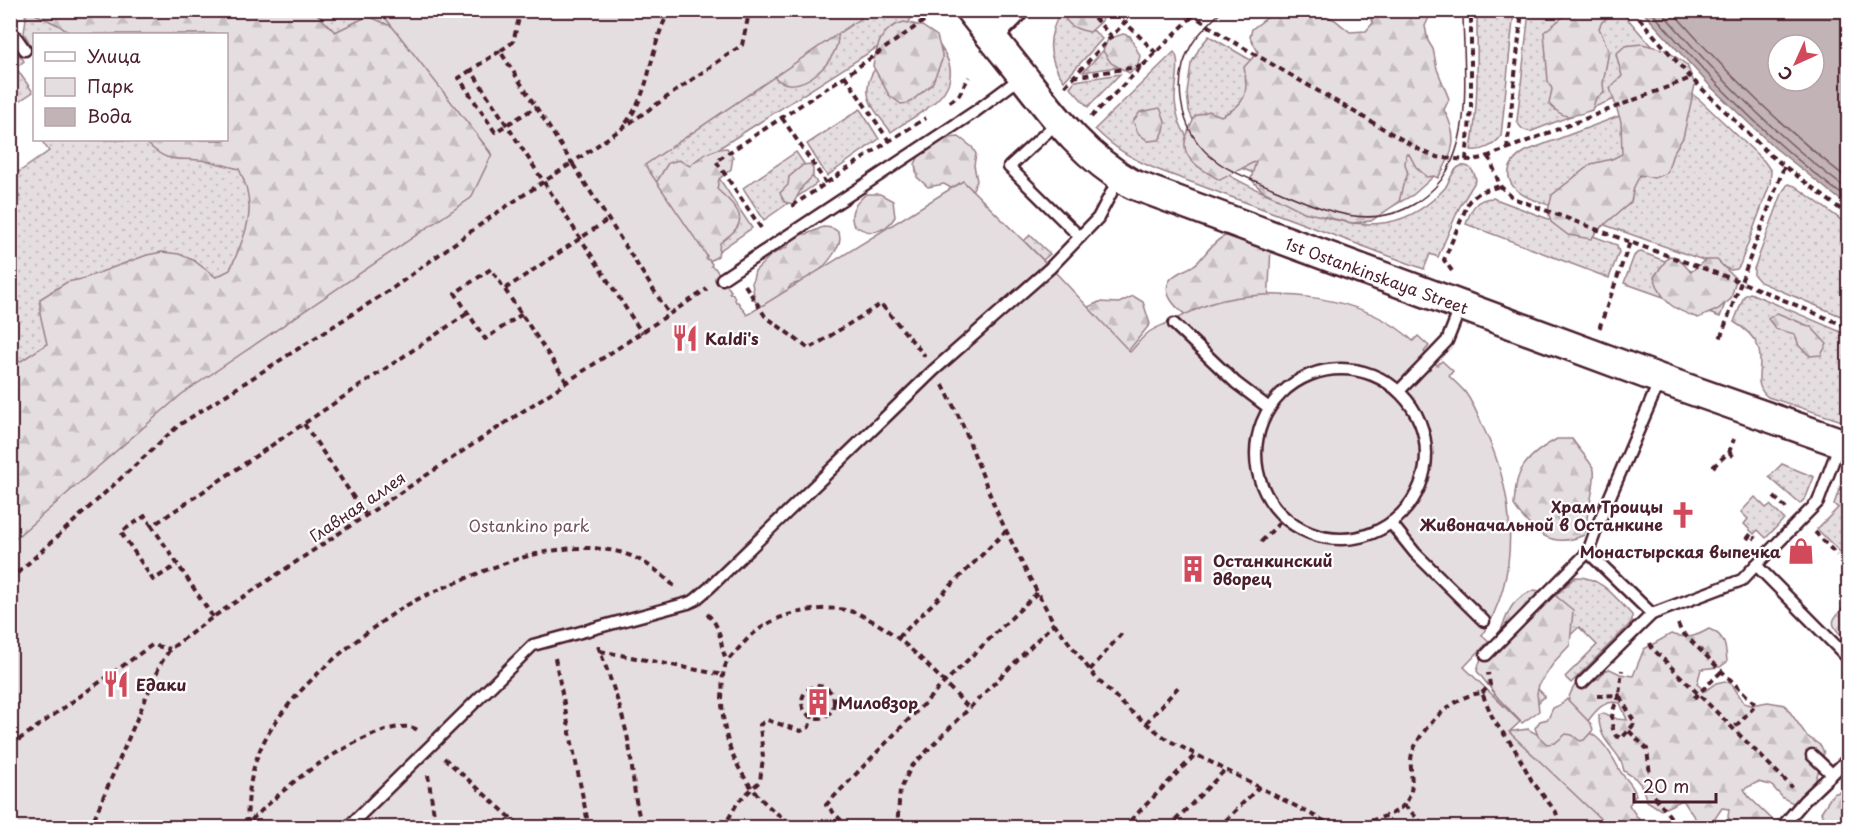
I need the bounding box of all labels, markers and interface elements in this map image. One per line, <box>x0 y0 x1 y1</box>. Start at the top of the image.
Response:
legend <box>33 33 228 141</box>
north arrow <box>1766 33 1826 93</box>
text: Улица <box>87 42 141 69</box>
text: С <box>1772 62 1797 87</box>
text: Парк <box>87 72 134 99</box>
text: Вода <box>87 102 132 129</box>
street label: 1st Ostankinskaya Street <box>1282 231 1472 319</box>
restaurant icon: Kaldi's <box>670 323 700 353</box>
place label: Kaldi's <box>705 326 759 350</box>
street label: Главная аллея <box>304 465 410 547</box>
place label: Храм Троицы Живоначальной в Останкине <box>1419 494 1663 536</box>
church icon: Храм Троицы Живоначальной в Останкине <box>1668 500 1698 530</box>
park label: Ostankino park <box>468 513 590 537</box>
shop icon: Монастырская выпечка <box>1786 536 1816 566</box>
place label: Монастырская выпечка <box>1580 539 1781 563</box>
place label: Останкинский дворец <box>1213 548 1333 590</box>
building icon: Останкинский дворец <box>1178 554 1208 584</box>
restaurant icon: Едаки <box>101 669 131 699</box>
place label: Едаки <box>136 672 187 696</box>
building icon: Миловзор <box>803 687 833 717</box>
place label: Миловзор <box>838 690 918 714</box>
scale bar <box>1634 766 1716 804</box>
text: 20 m <box>1643 772 1689 799</box>

